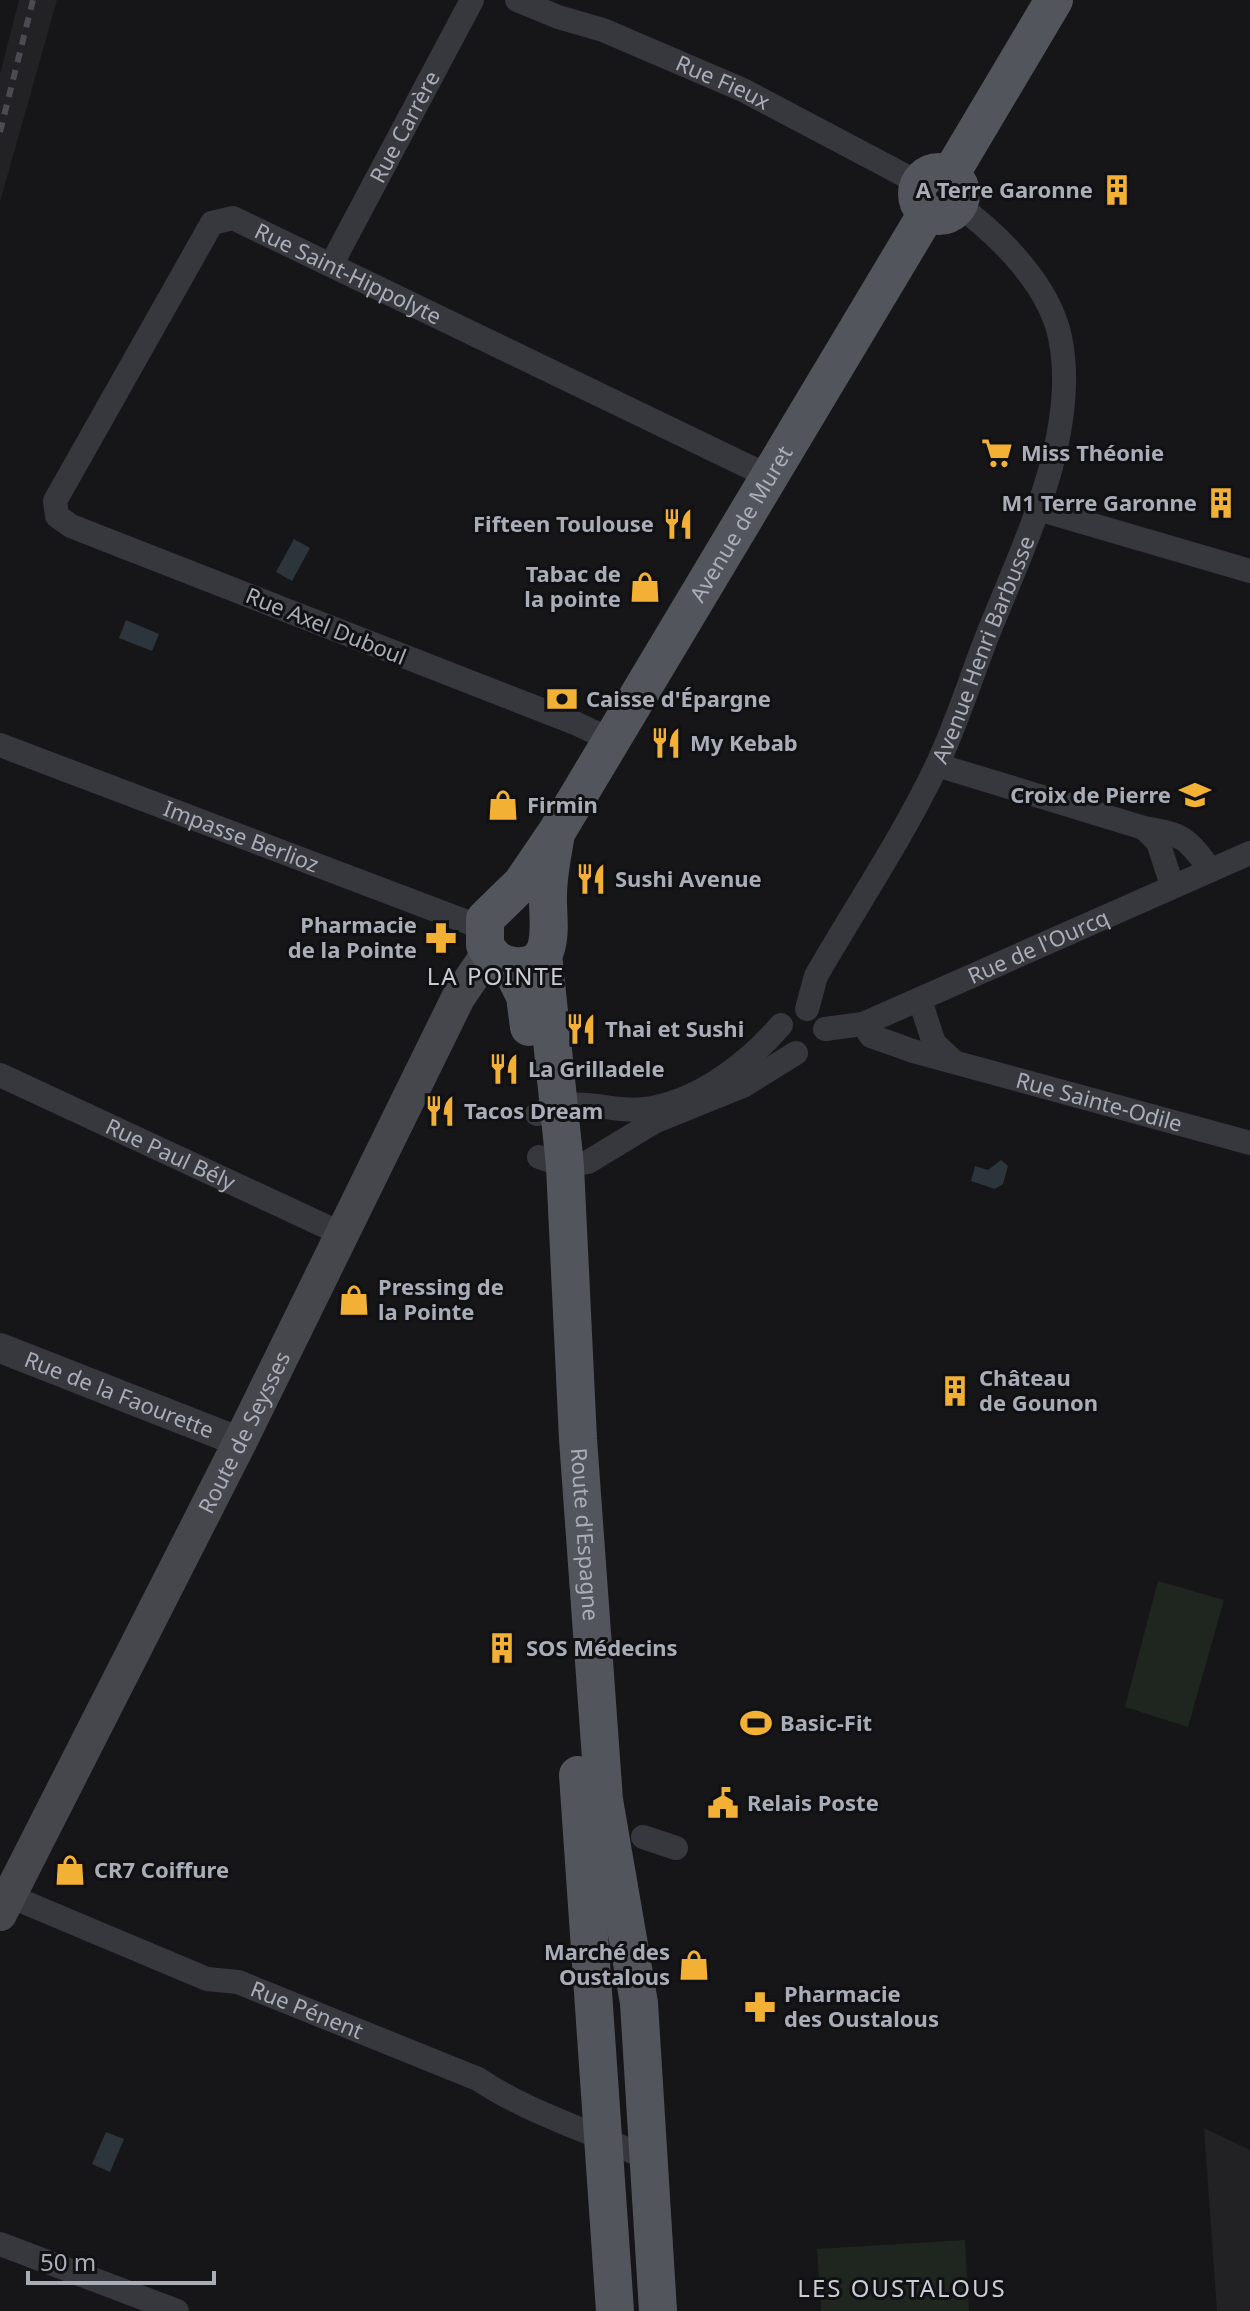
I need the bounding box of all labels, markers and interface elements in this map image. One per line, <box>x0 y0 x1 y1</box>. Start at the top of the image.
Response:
street label: Rue Fieux <box>672 47 776 116</box>
street label: Rue Carrère <box>362 65 446 188</box>
building icon: A Terre Garonne <box>1100 173 1134 207</box>
place label: A Terre Garonne <box>916 174 1093 204</box>
street label: Rue Saint-Hippolyte <box>250 215 447 330</box>
supermarket icon: Miss Théonie <box>980 436 1014 470</box>
place label: Miss Théonie <box>1021 437 1164 467</box>
street label: Avenue de Muret <box>682 440 799 607</box>
building icon: M1 Terre Garonne <box>1204 486 1238 520</box>
place label: M1 Terre Garonne <box>1002 487 1197 517</box>
restaurant icon: Fifteen Toulouse <box>661 507 695 541</box>
place label: Fifteen Toulouse <box>473 508 654 538</box>
street label: Avenue Henri Barbusse <box>924 531 1041 768</box>
place label: Tabac de la pointe <box>524 558 621 613</box>
shop icon: Tabac de la pointe <box>628 570 662 604</box>
street label: Rue Axel Duboul <box>242 579 411 671</box>
bank icon: Caisse d'Épargne <box>545 682 579 716</box>
place label: Caisse d'Épargne <box>586 683 771 713</box>
restaurant icon: My Kebab <box>649 726 683 760</box>
place label: My Kebab <box>690 727 798 757</box>
school or university icon: Croix de Pierre <box>1178 778 1212 812</box>
place label: Croix de Pierre <box>1010 779 1171 809</box>
shop icon: Firmin <box>486 788 520 822</box>
place label: Firmin <box>527 789 598 819</box>
street label: Impasse Berlioz <box>160 792 324 879</box>
restaurant icon: Sushi Avenue <box>574 862 608 896</box>
place label: Sushi Avenue <box>615 863 762 893</box>
street label: Rue de l'Ourcq <box>963 901 1113 990</box>
place label: Pharmacie de la Pointe <box>288 909 417 964</box>
pharmacy icon: Pharmacie de la Pointe <box>424 921 458 955</box>
district label: LA POINTE <box>427 959 565 992</box>
restaurant icon: Thai et Sushi <box>564 1012 598 1046</box>
place label: Thai et Sushi <box>605 1013 744 1043</box>
restaurant icon: La Grilladele <box>487 1052 521 1086</box>
place label: La Grilladele <box>528 1053 665 1083</box>
street label: Rue Sainte-Odile <box>1013 1064 1186 1138</box>
restaurant icon: Tacos Dream <box>423 1094 457 1128</box>
place label: Tacos Dream <box>464 1095 603 1125</box>
street label: Rue Paul Bély <box>101 1110 241 1197</box>
place label: Pressing de la Pointe <box>378 1271 504 1326</box>
shop icon: Pressing de la Pointe <box>337 1283 371 1317</box>
street label: Rue de la Faourette <box>21 1343 219 1444</box>
street label: Route de Seysses <box>190 1346 296 1518</box>
place label: Château de Gounon <box>979 1362 1098 1417</box>
building icon: Château de Gounon <box>938 1374 972 1408</box>
street label: Route d'Espagne <box>565 1447 607 1622</box>
building icon: SOS Médecins <box>485 1631 519 1665</box>
place label: SOS Médecins <box>526 1632 678 1662</box>
sports icon: Basic-Fit <box>739 1706 773 1740</box>
place label: Basic-Fit <box>780 1707 872 1737</box>
public building icon: Relais Poste <box>706 1786 740 1820</box>
place label: Relais Poste <box>747 1787 879 1817</box>
shop icon: CR7 Coiffure <box>53 1853 87 1887</box>
place label: CR7 Coiffure <box>94 1854 229 1884</box>
place label: Marché des Oustalous <box>544 1936 670 1991</box>
shop icon: Marché des Oustalous <box>677 1948 711 1982</box>
street label: Rue Pénent <box>247 1973 368 2045</box>
place label: Pharmacie des Oustalous <box>784 1978 939 2033</box>
pharmacy icon: Pharmacie des Oustalous <box>743 1990 777 2024</box>
scale bar <box>28 2235 214 2285</box>
text: 50 m <box>40 2245 96 2278</box>
district label: LES OUSTALOUS <box>797 2271 1007 2304</box>

